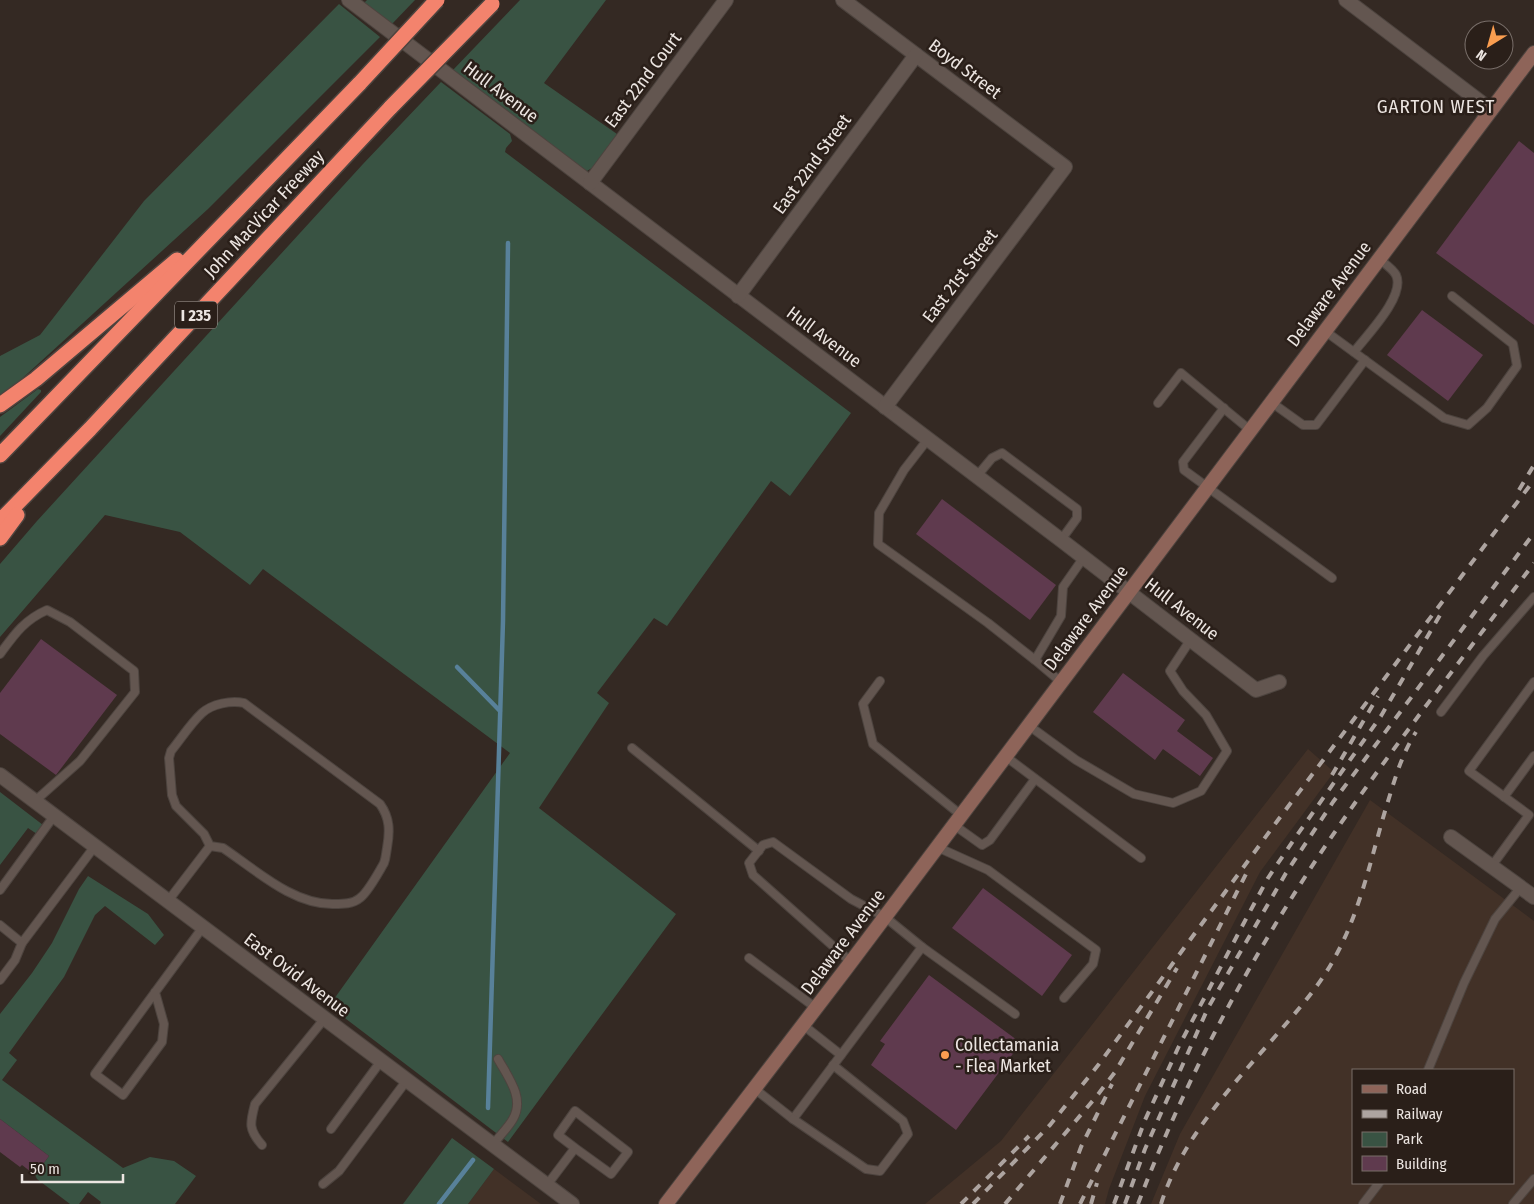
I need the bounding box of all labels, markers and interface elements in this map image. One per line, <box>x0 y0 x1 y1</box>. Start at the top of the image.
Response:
north arrow <box>1464 20 1514 70</box>
street label: East 22nd Court <box>600 28 686 132</box>
street label: Boyd Street <box>924 35 1006 104</box>
text: N <box>1473 46 1490 64</box>
street label: Hull Avenue <box>459 57 543 127</box>
district label: GARTON WEST <box>1377 95 1495 118</box>
street label: East 22nd Street <box>768 110 856 218</box>
street label: John MacVicar Freeway <box>199 146 329 282</box>
street label: East 21st Street <box>918 225 1002 327</box>
street label: Delaware Avenue <box>1282 237 1376 351</box>
road number: I 235 <box>175 302 217 328</box>
street label: Hull Avenue <box>782 302 866 372</box>
street label: Delaware Avenue <box>1039 561 1133 675</box>
street label: Hull Avenue <box>1140 573 1224 645</box>
street label: Delaware Avenue <box>796 885 890 999</box>
street label: East Ovid Avenue <box>240 928 354 1022</box>
place label: Collectamania - Flea Market <box>955 1034 1060 1077</box>
marker: Collectamania - Flea Market <box>939 1049 951 1061</box>
legend <box>1352 1069 1514 1184</box>
text: Road <box>1396 1080 1427 1098</box>
text: Railway <box>1396 1105 1443 1123</box>
text: Park <box>1396 1130 1423 1148</box>
scale bar <box>22 1152 124 1184</box>
text: Building <box>1396 1155 1447 1173</box>
text: 50 m <box>30 1160 60 1178</box>

